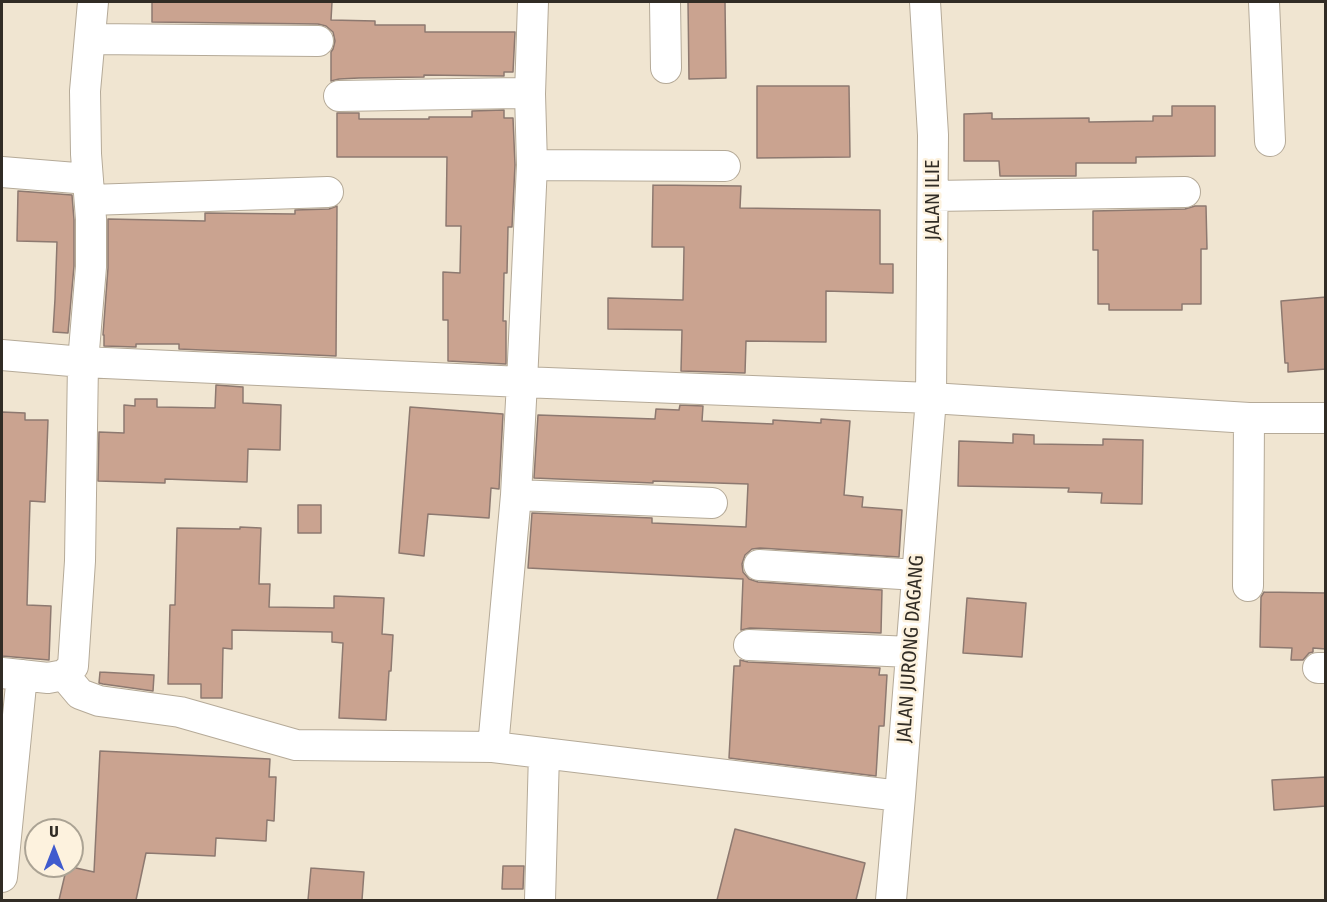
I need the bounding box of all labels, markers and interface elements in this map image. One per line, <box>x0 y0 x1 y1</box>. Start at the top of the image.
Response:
street label: JALAN ILIE <box>921 160 945 240</box>
street label: JALAN JURONG DAGANG <box>892 554 930 744</box>
north arrow <box>24 818 84 878</box>
text: U <box>49 822 59 841</box>

